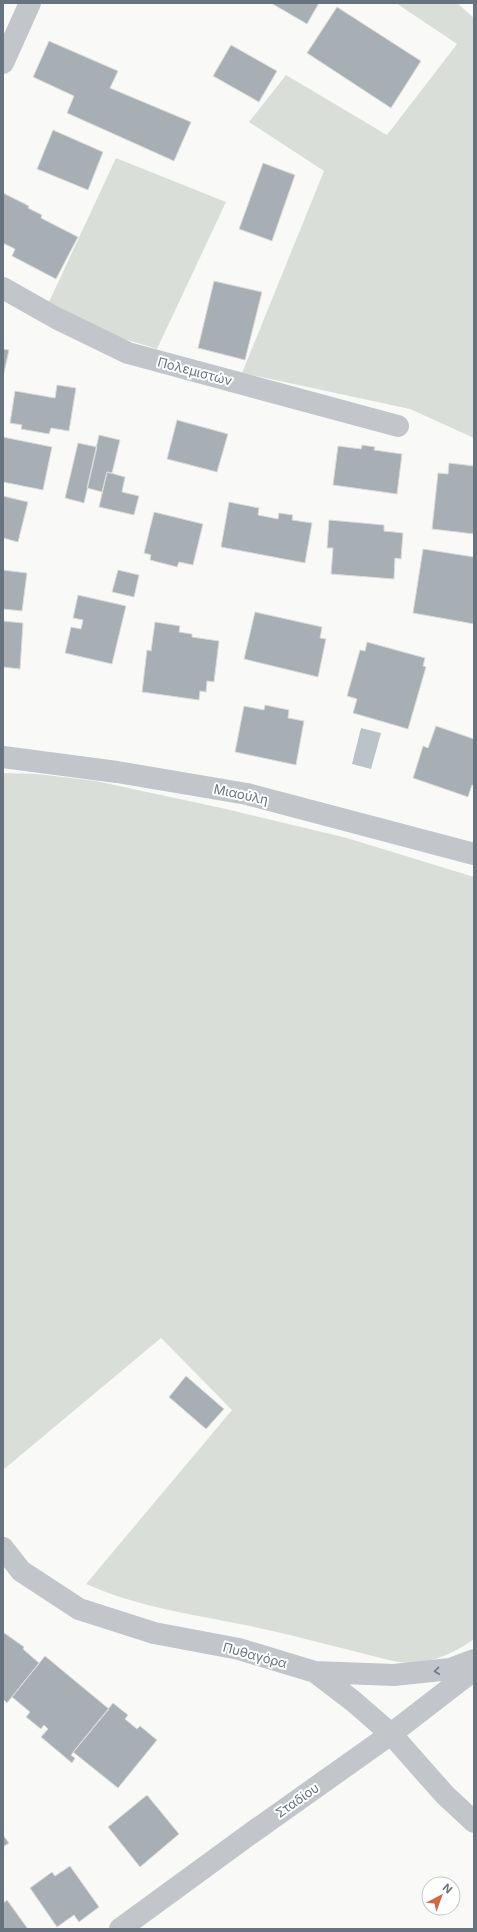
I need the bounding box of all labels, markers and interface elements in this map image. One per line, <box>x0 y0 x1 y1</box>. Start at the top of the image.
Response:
street label: Πολεμιστών <box>156 353 234 389</box>
street label: Μιαούλη <box>212 780 270 808</box>
street label: Πυθαγόρα <box>221 1639 289 1671</box>
one-way arrow <box>434 1666 440 1675</box>
street label: Σταδίου <box>272 1779 322 1821</box>
north arrow <box>421 1876 461 1916</box>
text: N <box>440 1880 455 1896</box>

